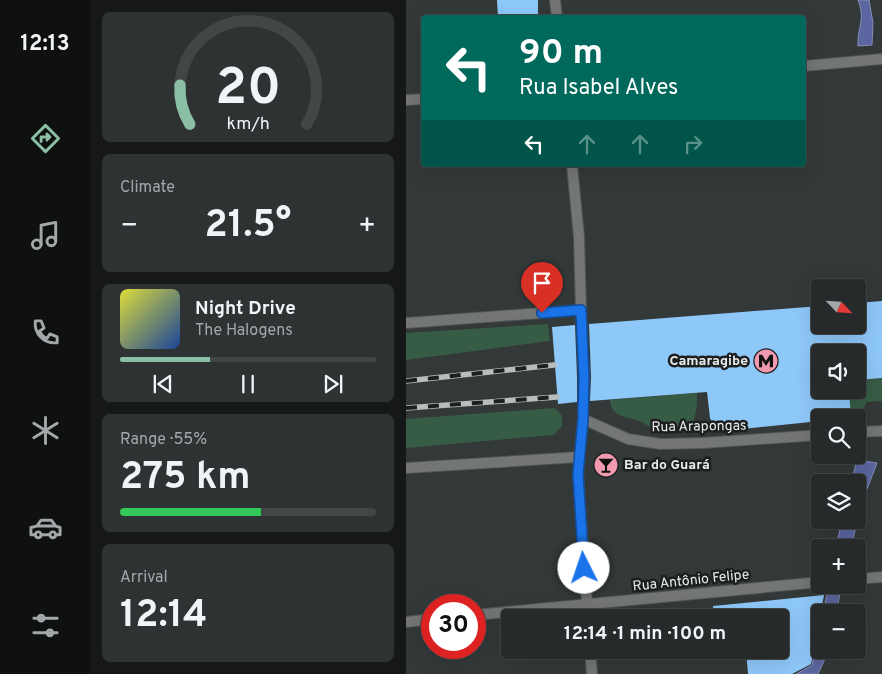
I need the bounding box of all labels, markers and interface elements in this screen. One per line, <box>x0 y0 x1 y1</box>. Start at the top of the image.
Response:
text: 12:13 <box>20 31 70 58</box>
text: 90 m <box>519 32 603 76</box>
icon: left <box>436 35 501 100</box>
text: 20 <box>215 57 281 123</box>
text: Rua Isabel Alves <box>519 75 678 102</box>
text: km/h <box>226 113 270 136</box>
icon: directions <box>28 121 63 156</box>
icon: left <box>520 130 548 158</box>
icon: ahead <box>573 130 601 158</box>
icon: ahead <box>626 130 654 158</box>
icon: right <box>679 130 707 158</box>
text: Climate <box>120 178 175 198</box>
text: 21.5° <box>205 202 291 251</box>
text: − <box>120 209 138 245</box>
text: + <box>358 209 376 245</box>
icon: music <box>28 218 63 253</box>
pin <box>521 262 563 313</box>
icon: arrive <box>528 269 556 297</box>
north arrow <box>811 279 866 334</box>
map controls <box>811 279 866 659</box>
text: Night Drive <box>195 297 296 321</box>
icon: phone <box>28 315 63 350</box>
text: The Halogens <box>195 321 293 341</box>
button: sound <box>811 344 866 399</box>
metro station icon: Camaragibe <box>753 348 779 374</box>
place label: Camaragibe <box>669 353 748 370</box>
icon: previous <box>149 370 177 398</box>
icon: pause <box>234 370 262 398</box>
icon: next <box>319 370 347 398</box>
button: search <box>811 409 866 464</box>
icon: climate <box>28 413 63 448</box>
street label: Rua Arapongas <box>651 418 747 436</box>
text: Range · 55% <box>120 430 207 450</box>
bar icon: Bar do Guará <box>593 452 619 478</box>
text: 275 km <box>120 454 251 503</box>
place label: Bar do Guará <box>624 457 710 474</box>
button: layers <box>811 474 866 529</box>
icon: car <box>28 510 63 545</box>
button: + <box>811 539 866 594</box>
position arrow <box>557 541 609 593</box>
street label: Rua Antônio Felipe <box>632 566 750 596</box>
text: Arrival <box>120 568 168 588</box>
text: 12:14 <box>120 592 207 641</box>
speed limit sign: 30 <box>421 594 486 659</box>
button: − <box>811 604 866 659</box>
icon: filters <box>28 608 63 643</box>
text: 12:14 · 1 min · 100 m <box>564 622 726 646</box>

